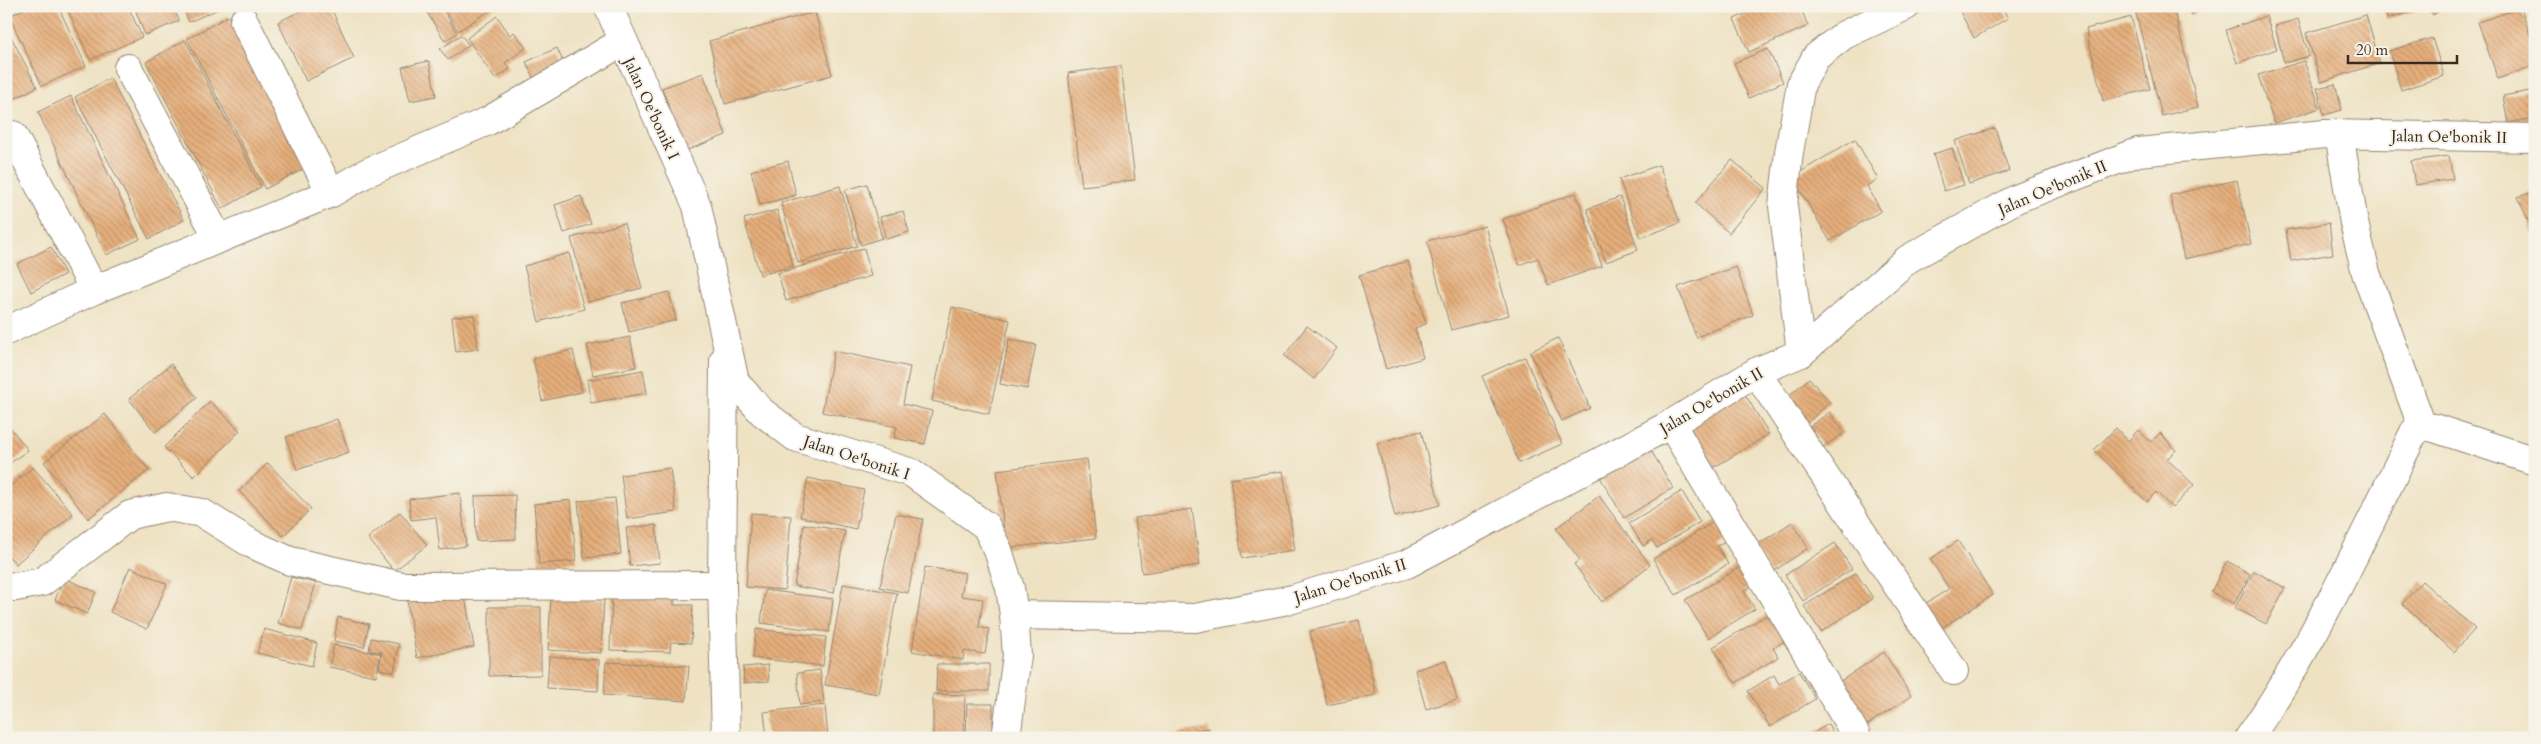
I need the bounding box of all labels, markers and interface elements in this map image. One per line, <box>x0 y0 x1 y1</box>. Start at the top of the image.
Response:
scale bar <box>2348 32 2457 64</box>
text: 20 m <box>2356 40 2388 60</box>
street label: Jalan Oe'bonik I <box>617 52 684 163</box>
street label: Jalan Oe'bonik II <box>2389 125 2507 149</box>
street label: Jalan Oe'bonik II <box>1993 155 2110 221</box>
street label: Jalan Oe'bonik II <box>1654 362 1767 440</box>
street label: Jalan Oe'bonik I <box>799 430 913 485</box>
street label: Jalan Oe'bonik II <box>1290 553 1409 609</box>

